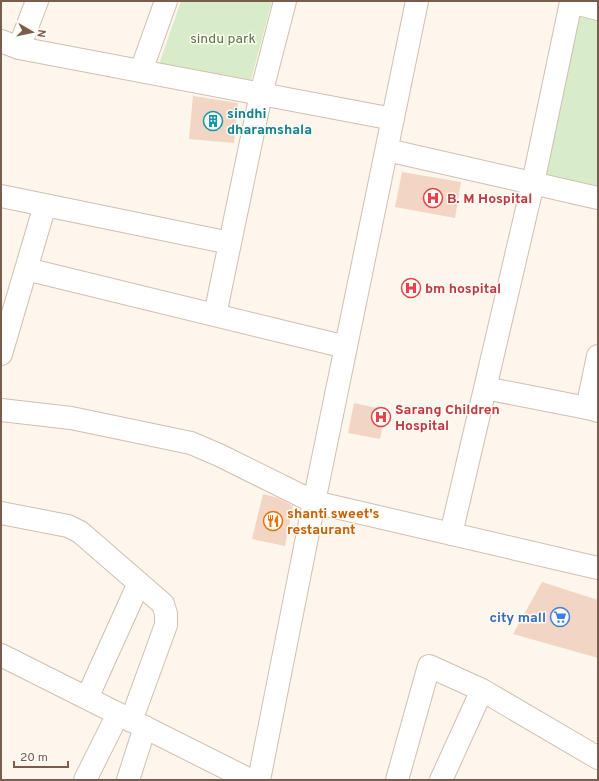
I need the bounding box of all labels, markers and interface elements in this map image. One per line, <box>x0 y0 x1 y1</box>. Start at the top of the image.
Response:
north arrow <box>12 12 52 52</box>
text: N <box>33 28 48 38</box>
park label: sindu park <box>190 31 256 48</box>
place label: sindhi dharamshala <box>227 106 312 139</box>
building icon: sindhi dharamshala <box>202 110 224 132</box>
hospital icon: B. M Hospital <box>422 187 444 209</box>
place label: B. M Hospital <box>447 191 532 208</box>
hospital icon: bm hospital <box>400 277 422 299</box>
place label: bm hospital <box>425 281 501 298</box>
place label: Sarang Children Hospital <box>395 402 500 435</box>
hospital icon: Sarang Children Hospital <box>370 406 392 428</box>
place label: shanti sweet's restaurant <box>287 506 380 539</box>
restaurant icon: shanti sweet's restaurant <box>262 510 284 532</box>
supermarket icon: city mall <box>549 606 571 628</box>
place label: city mall <box>490 610 546 627</box>
scale bar <box>14 743 68 769</box>
text: 20 m <box>20 750 48 766</box>

